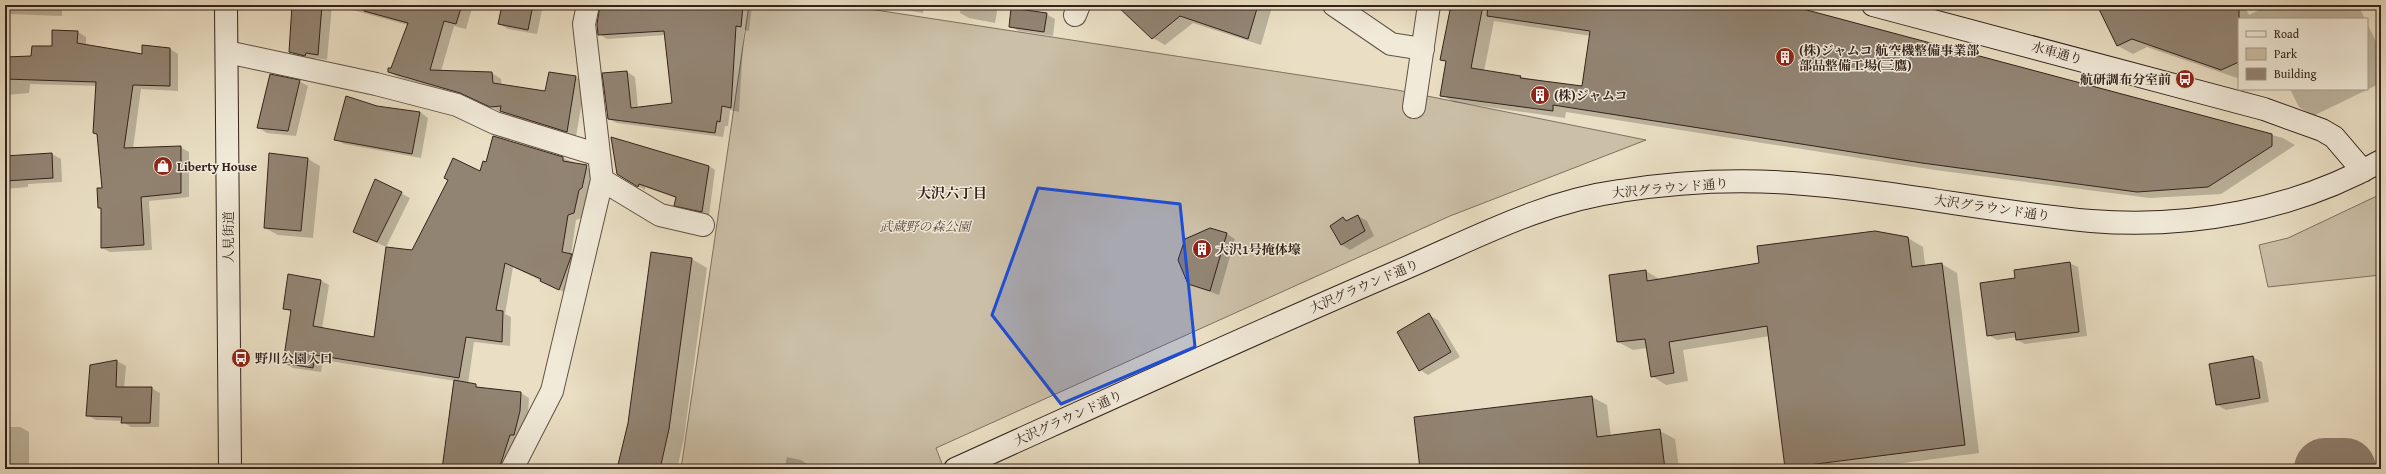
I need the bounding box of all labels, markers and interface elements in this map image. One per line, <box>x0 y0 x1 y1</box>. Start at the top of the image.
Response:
legend <box>2238 18 2368 90</box>
text: Road <box>2274 25 2300 42</box>
street label: 水車通り <box>2029 37 2085 69</box>
place label: (株)ジャムコ 航空機整備事業部 部品整備工場(三鷹) <box>1799 41 1979 75</box>
text: Park <box>2274 45 2298 62</box>
building icon: (株)ジャムコ 航空機整備事業部 部品整備工場(三鷹) <box>1774 46 1796 68</box>
text: Building <box>2274 65 2317 82</box>
bus stop icon: 航研調布分室前 <box>2174 68 2196 90</box>
place label: 航研調布分室前 <box>2080 70 2171 89</box>
building icon: (株)ジャムコ <box>1529 84 1551 106</box>
place label: (株)ジャムコ <box>1554 86 1628 105</box>
shop icon: Liberty House <box>152 155 174 177</box>
place label: Liberty House <box>177 157 257 176</box>
street label: 大沢グラウンド通り <box>1611 173 1729 203</box>
district label: 大沢六丁目 <box>917 183 987 203</box>
street label: 大沢グラウンド通り <box>1933 190 2051 226</box>
street label: 人見街道 <box>219 211 238 263</box>
park label: 武蔵野の森公園 <box>879 217 972 236</box>
building icon: 大沢1号掩体壕 <box>1191 238 1213 260</box>
place label: 大沢1号掩体壕 <box>1216 240 1301 259</box>
street label: 大沢グラウンド通り <box>1306 254 1422 318</box>
bus stop icon: 野川公園入口 <box>230 347 252 369</box>
place label: 野川公園入口 <box>255 349 333 368</box>
street label: 大沢グラウンド通り <box>1011 386 1125 450</box>

